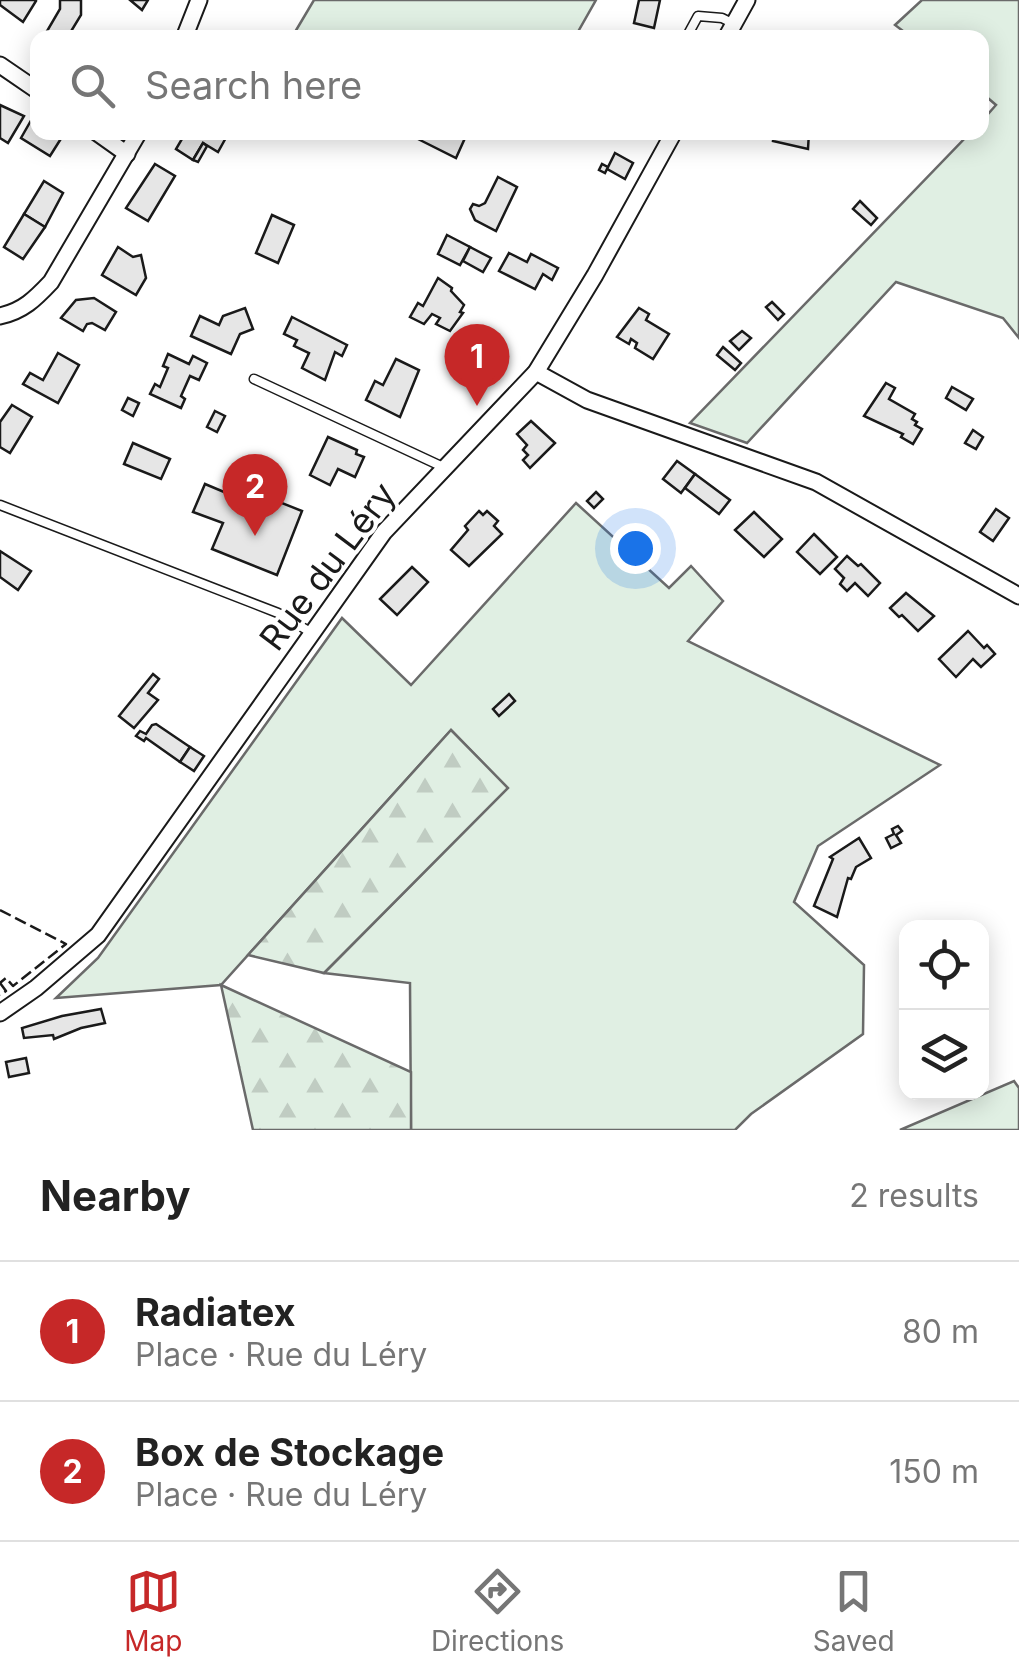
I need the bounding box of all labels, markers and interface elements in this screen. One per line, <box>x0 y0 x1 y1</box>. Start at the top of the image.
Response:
search box <box>30 30 989 140</box>
icon: search <box>65 58 120 113</box>
text: Search here <box>145 62 362 108</box>
pin: 1 <box>444 324 510 406</box>
pin: 2 <box>222 454 288 536</box>
street label: Rue du Léry <box>250 474 404 658</box>
your location <box>610 523 661 574</box>
map controls <box>899 920 989 1100</box>
button: locate <box>899 920 989 1010</box>
button: layers <box>899 1010 989 1100</box>
text: Nearby <box>40 1170 191 1221</box>
text: 2 results <box>849 1176 979 1215</box>
text: Radiatex <box>135 1289 296 1335</box>
text: 1 <box>66 1312 79 1351</box>
text: 80 m <box>902 1312 979 1351</box>
text: Place · Rue du Léry <box>135 1335 427 1374</box>
text: Box de Stockage <box>135 1429 444 1475</box>
text: 2 <box>62 1452 83 1491</box>
text: 150 m <box>889 1452 979 1491</box>
text: Place · Rue du Léry <box>135 1475 427 1514</box>
tab: Map <box>124 1564 182 1658</box>
tab: Directions <box>431 1564 564 1658</box>
tab: Saved <box>813 1564 895 1658</box>

